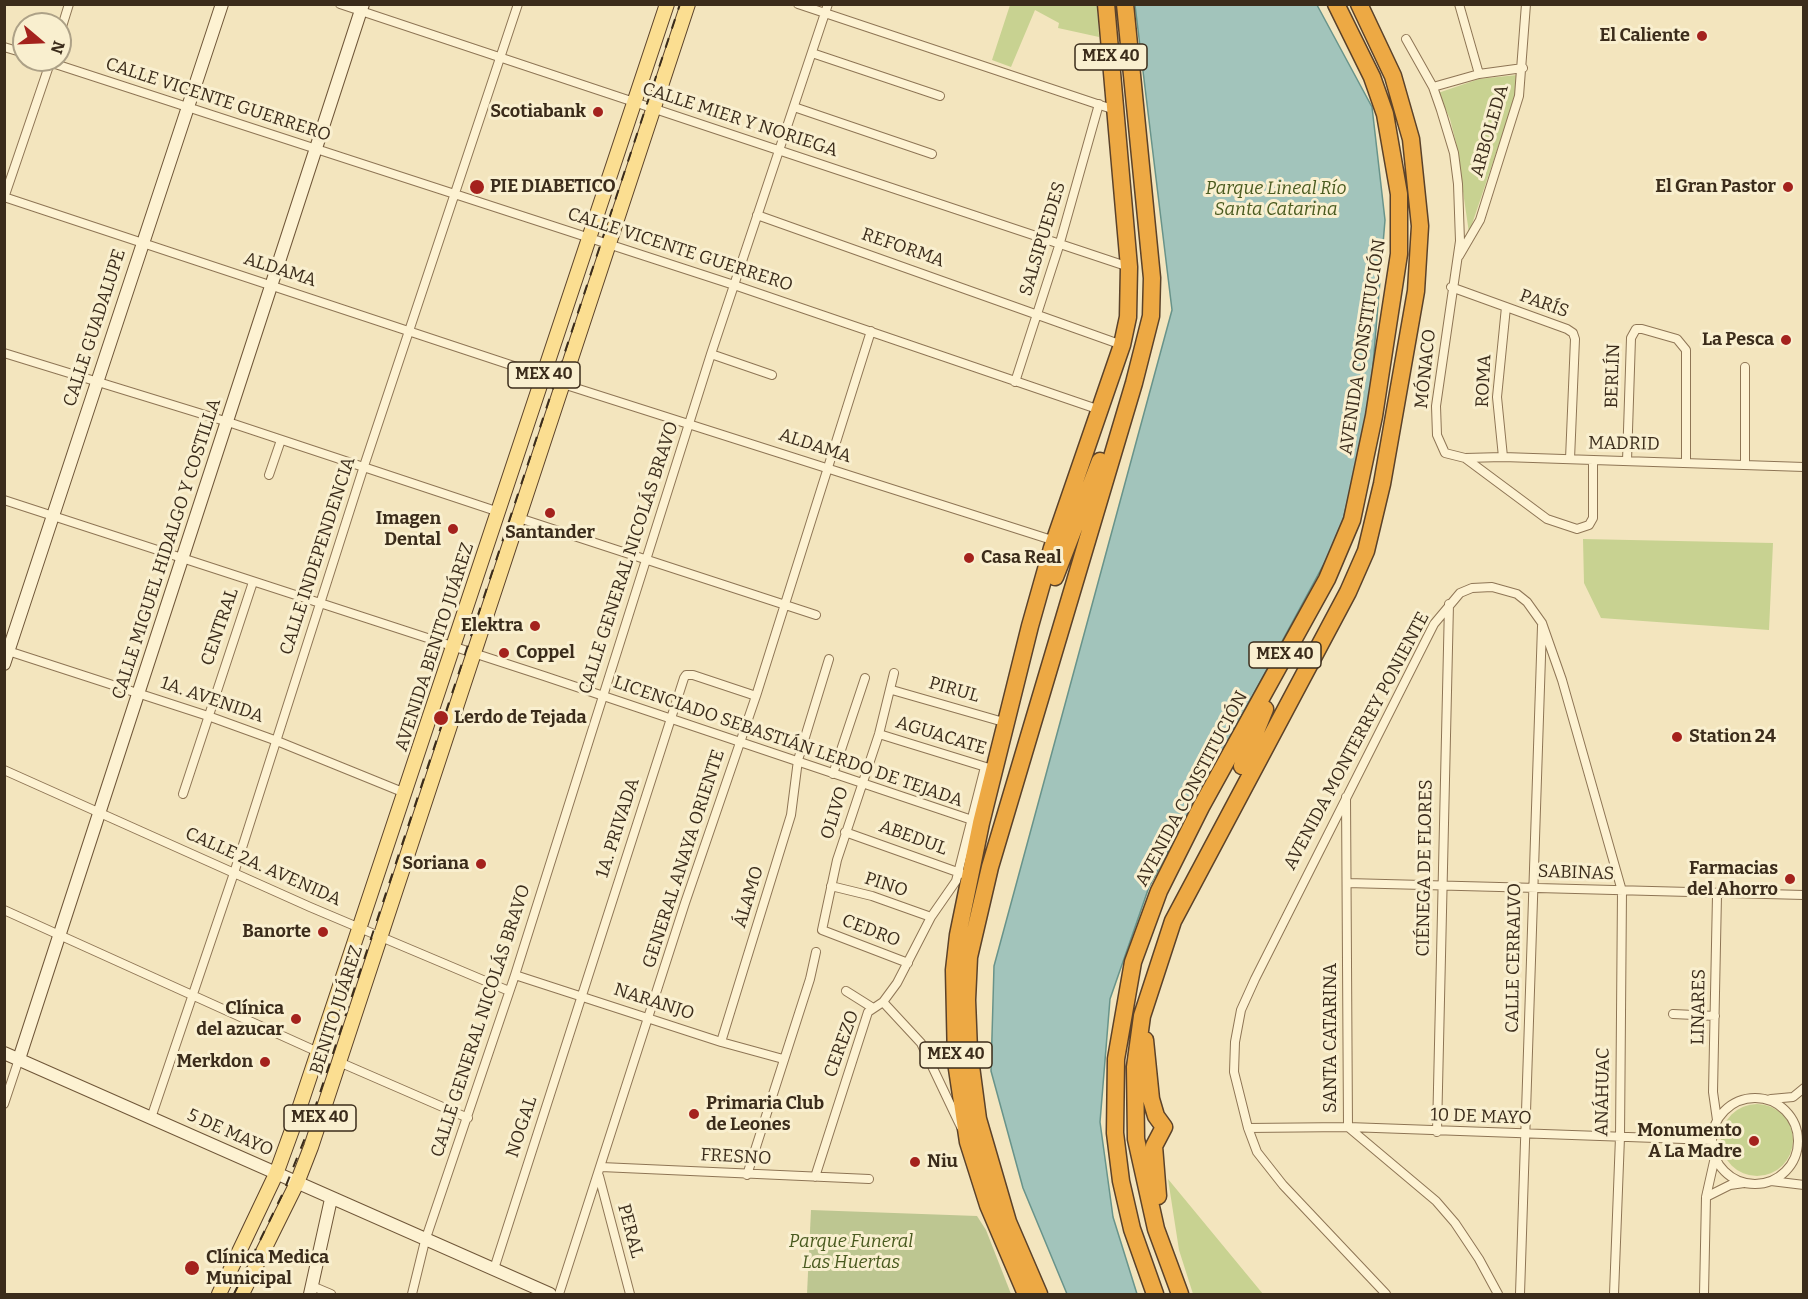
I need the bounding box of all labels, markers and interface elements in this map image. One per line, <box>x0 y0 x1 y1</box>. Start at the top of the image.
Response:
north arrow <box>12 12 72 72</box>
place label: El Caliente <box>1600 25 1690 47</box>
marker: El Caliente <box>1695 29 1709 43</box>
text: N <box>47 38 69 56</box>
road number: MEX 40 <box>1075 44 1147 70</box>
street label: CALLE VICENTE GUERRERO <box>103 53 333 147</box>
street label: CALLE MIER Y NORIEGA <box>639 78 841 162</box>
street label: ARBOLEDA <box>1467 82 1513 180</box>
place label: Scotiabank <box>490 101 586 123</box>
marker: Scotiabank <box>591 105 605 119</box>
place label: PIE DIABETICO <box>490 176 616 198</box>
place label: El Gran Pastor <box>1655 176 1776 198</box>
marker: PIE DIABETICO <box>468 178 486 196</box>
park label: Parque Lineal Río Santa Catarina <box>1205 178 1347 220</box>
street label: SALSIPUEDES <box>1015 179 1071 299</box>
marker: El Gran Pastor <box>1781 180 1795 194</box>
street label: CALLE VICENTE GUERRERO <box>565 203 795 297</box>
street label: REFORMA <box>859 224 947 272</box>
street label: AVENIDA CONSTITUCIÓN <box>1335 238 1391 456</box>
street label: CALLE GUADALUPE <box>59 246 131 410</box>
street label: ALDAMA <box>241 248 319 292</box>
street label: PARÍS <box>1517 285 1571 323</box>
street label: MÓNACO <box>1411 328 1441 410</box>
place label: La Pesca <box>1702 329 1774 351</box>
marker: La Pesca <box>1779 333 1793 347</box>
street label: BERLÍN <box>1601 343 1625 409</box>
street label: ROMA <box>1472 354 1496 408</box>
road number: MEX 40 <box>508 362 580 388</box>
street label: CALLE MIGUEL HIDALGO Y COSTILLA <box>108 396 226 702</box>
street label: CALLE GENERAL NICOLÁS BRAVO <box>575 419 683 697</box>
street label: ALDAMA <box>776 424 854 468</box>
street label: MADRID <box>1588 433 1660 455</box>
street label: CALLE INDEPENDENCIA <box>276 454 360 658</box>
marker: Santander <box>543 506 557 520</box>
place label: Imagen Dental <box>376 508 441 550</box>
marker: Imagen Dental <box>446 522 460 536</box>
place label: Santander <box>505 522 595 544</box>
street label: AVENIDA BENITO JUÁREZ <box>391 540 479 754</box>
place label: Casa Real <box>981 547 1062 569</box>
marker: Casa Real <box>962 551 976 565</box>
street label: CENTRAL <box>197 585 243 669</box>
street label: AVENIDA MONTERREY PONIENTE <box>1280 608 1434 874</box>
place label: Elektra <box>461 615 523 637</box>
marker: Elektra <box>528 619 542 633</box>
place label: Coppel <box>516 642 575 664</box>
road number: MEX 40 <box>1249 642 1321 668</box>
marker: Coppel <box>497 646 511 660</box>
street label: 1A. AVENIDA <box>157 672 267 728</box>
street label: LICENCIADO SEBASTIÁN LERDO DE TEJADA <box>610 672 966 812</box>
street label: PIRUL <box>926 673 982 707</box>
street label: AVENIDA CONSTITUCIÓN <box>1131 688 1253 890</box>
place label: Lerdo de Tejada <box>454 707 587 729</box>
marker: Lerdo de Tejada <box>432 709 450 727</box>
street label: AGUACATE <box>893 712 989 760</box>
place label: Station 24 <box>1689 726 1776 748</box>
marker: Station 24 <box>1670 730 1684 744</box>
street label: GENERAL ANAYA ORIENTE <box>638 747 730 971</box>
street label: 1A. PRIVADA <box>592 775 644 881</box>
street label: CIÉNEGA DE FLORES <box>1413 779 1437 957</box>
street label: OLIVO <box>816 784 854 842</box>
street label: ABEDUL <box>876 816 950 860</box>
street label: CALLE 2A. AVENIDA <box>182 823 344 911</box>
place label: Soriana <box>402 853 469 875</box>
marker: Soriana <box>474 857 488 871</box>
place label: Farmacias del Ahorro <box>1687 858 1778 900</box>
street label: SABINAS <box>1537 861 1615 885</box>
street label: ÁLAMO <box>729 863 769 931</box>
street label: PINO <box>862 868 910 902</box>
marker: Farmacias del Ahorro <box>1783 872 1797 886</box>
street label: CALLE GENERAL NICOLÁS BRAVO <box>427 882 535 1160</box>
street label: CALLE CERRALVO <box>1502 883 1526 1033</box>
street label: CEDRO <box>839 910 903 952</box>
place label: Banorte <box>242 921 311 943</box>
marker: Banorte <box>316 925 330 939</box>
street label: BENITO JUÁREZ <box>306 943 368 1077</box>
street label: SANTA CATARINA <box>1320 963 1342 1113</box>
street label: LINARES <box>1688 969 1710 1045</box>
street label: NARANJO <box>611 979 697 1025</box>
place label: Clínica del azucar <box>196 998 284 1040</box>
street label: CEREZO <box>820 1007 864 1081</box>
marker: Clínica del azucar <box>289 1012 303 1026</box>
road number: MEX 40 <box>920 1042 992 1068</box>
street label: ANÁHUAC <box>1591 1047 1615 1137</box>
place label: Merkdon <box>176 1051 253 1073</box>
marker: Merkdon <box>258 1055 272 1069</box>
place label: Primaria Club de Leones <box>706 1093 824 1136</box>
street label: NOGAL <box>502 1094 542 1160</box>
street label: 5 DE MAYO <box>184 1104 276 1162</box>
street label: 10 DE MAYO <box>1430 1104 1532 1130</box>
road number: MEX 40 <box>284 1105 356 1131</box>
marker: Primaria Club de Leones <box>687 1107 701 1121</box>
place label: Monumento A La Madre <box>1637 1120 1742 1162</box>
marker: Monumento A La Madre <box>1747 1134 1761 1148</box>
street label: FRESNO <box>700 1144 772 1170</box>
place label: Niu <box>927 1151 958 1173</box>
marker: Niu <box>908 1155 922 1169</box>
street label: PERAL <box>612 1202 648 1260</box>
park label: Parque Funeral Las Huertas <box>789 1231 913 1274</box>
place label: Clínica Medica Municipal <box>206 1247 329 1290</box>
marker: Clínica Medica Municipal <box>183 1259 201 1277</box>

